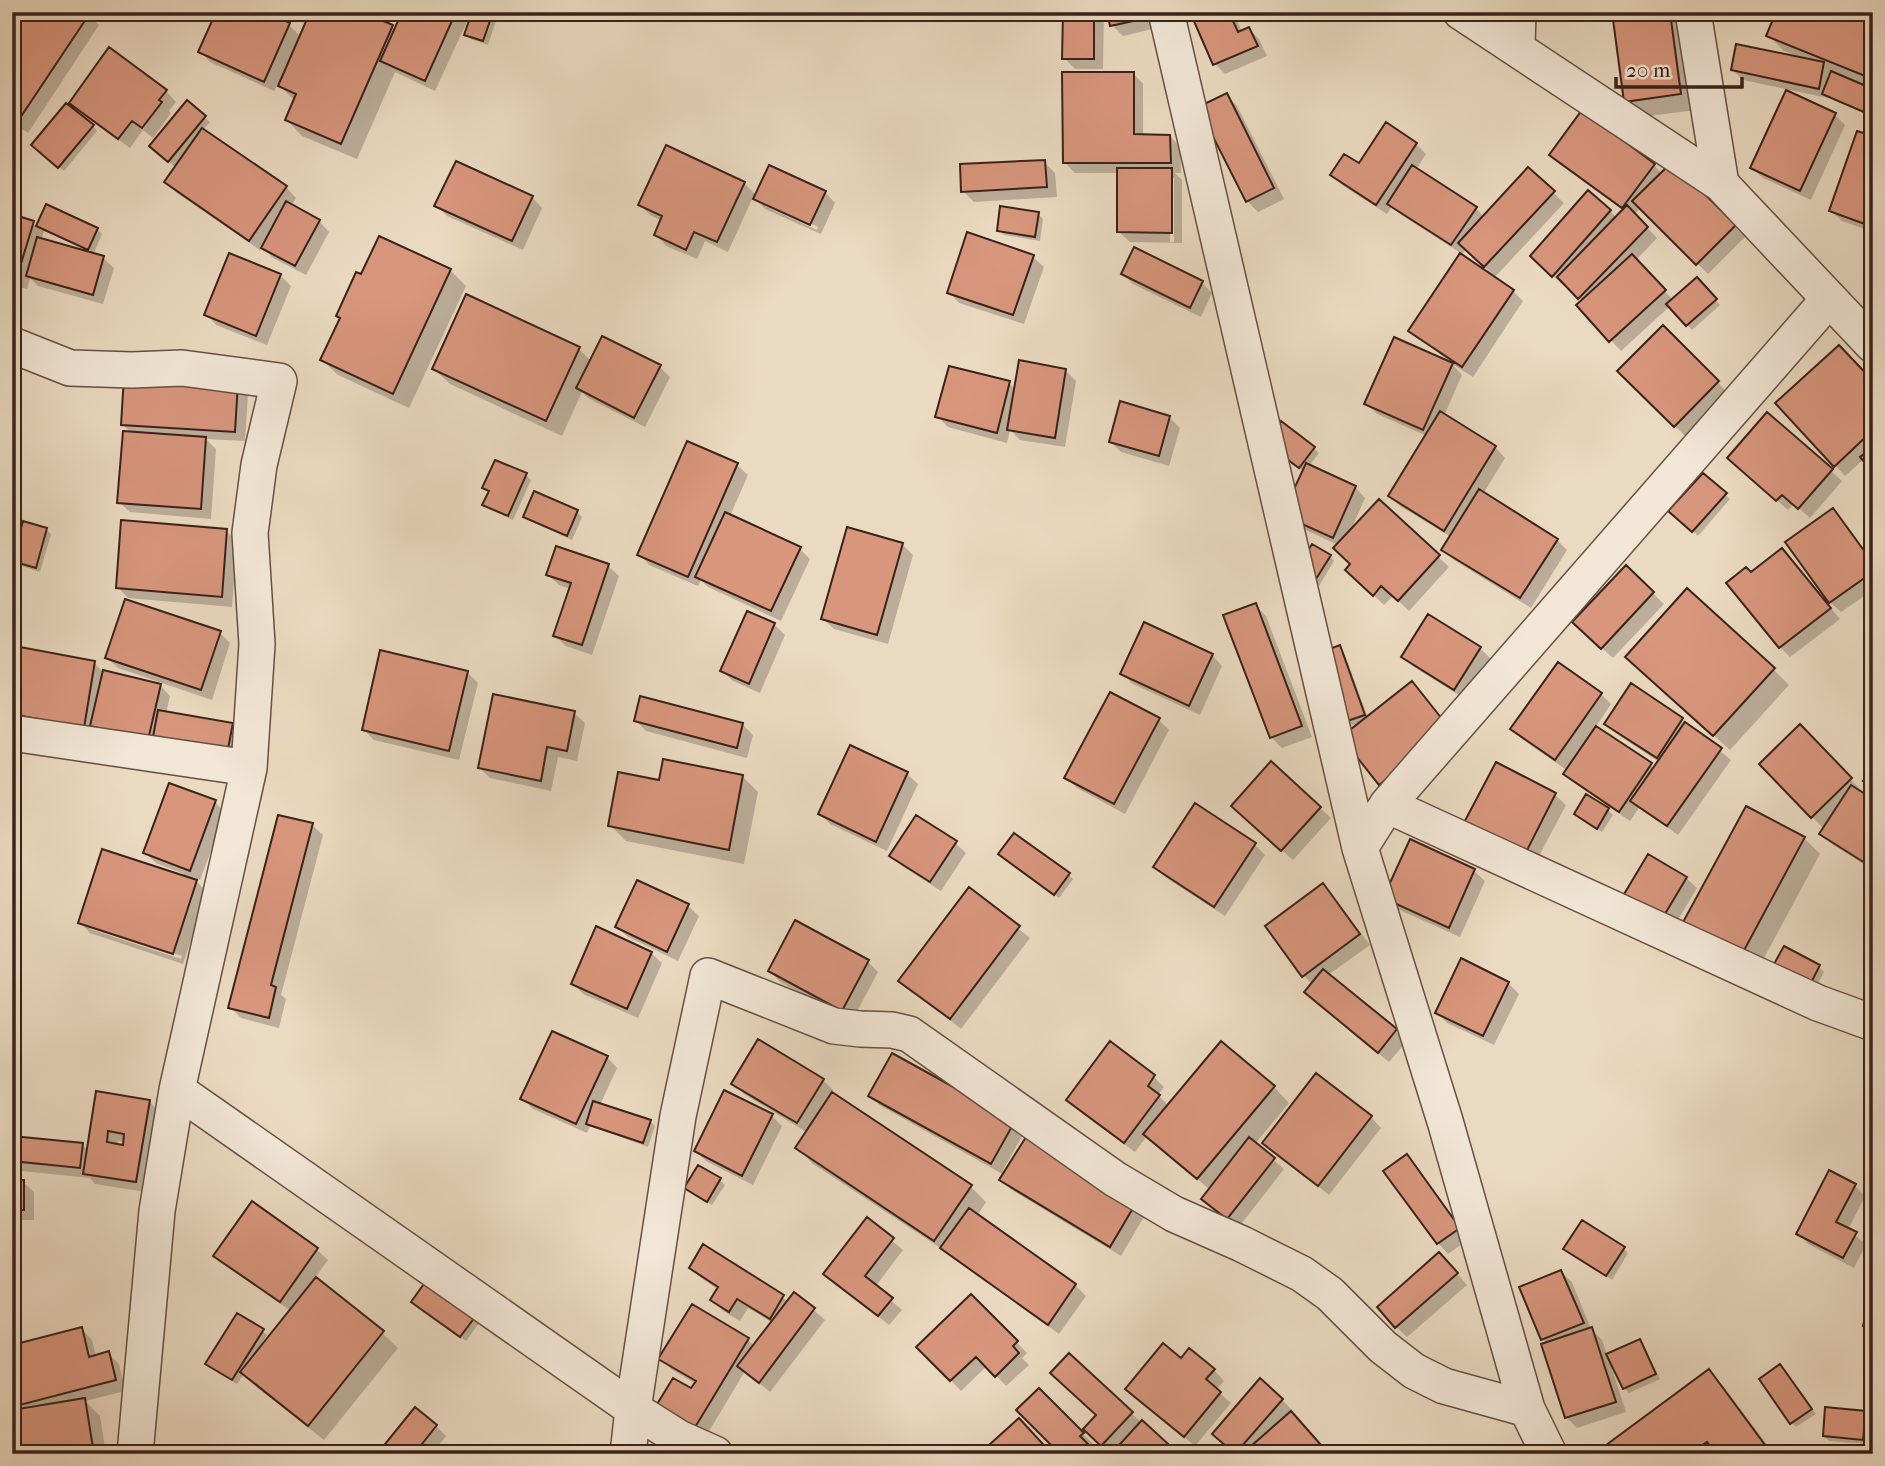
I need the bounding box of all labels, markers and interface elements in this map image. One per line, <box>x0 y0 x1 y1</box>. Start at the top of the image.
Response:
scale bar <box>1616 46 1742 90</box>
text: 20 m <box>1626 58 1671 82</box>

